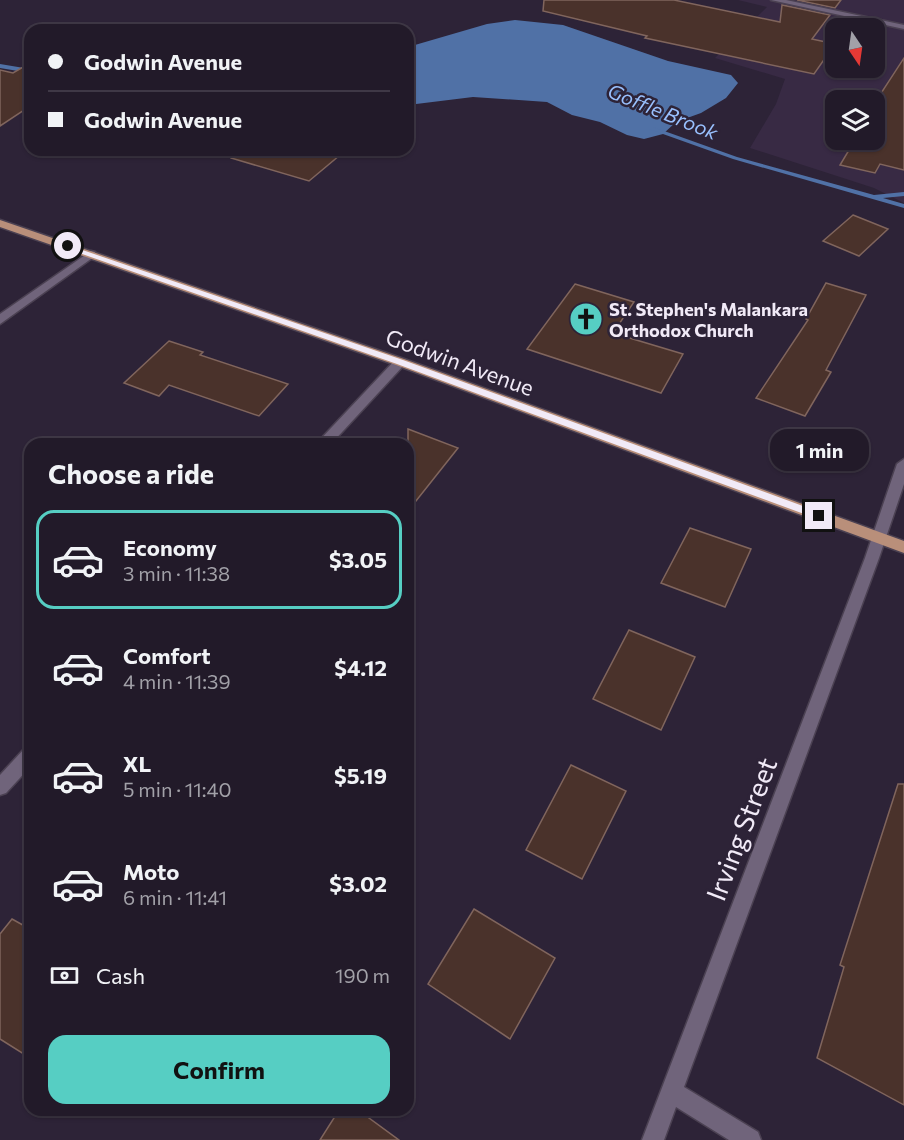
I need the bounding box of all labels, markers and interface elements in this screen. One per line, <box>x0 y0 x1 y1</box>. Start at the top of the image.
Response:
north arrow <box>825 18 885 78</box>
map controls <box>825 18 885 150</box>
text: Godwin Avenue <box>84 48 242 75</box>
water label: Goffle Brook <box>604 78 723 144</box>
button: layers <box>825 90 885 150</box>
text: Godwin Avenue <box>84 106 242 133</box>
route start <box>54 232 81 259</box>
place label: St. Stephen's Malankara Orthodox Church <box>609 298 808 341</box>
church icon: St. Stephen's Malankara Orthodox Church <box>568 301 604 337</box>
street label: Godwin Avenue <box>382 323 538 401</box>
callout: 1 min <box>770 429 868 471</box>
text: 1 min <box>796 438 843 462</box>
text: Choose a ride <box>48 457 214 490</box>
route end <box>805 502 832 529</box>
icon: car <box>51 533 105 587</box>
text: Economy <box>123 534 217 561</box>
text: $3.05 <box>329 546 387 573</box>
text: 3 min · 11:38 <box>123 561 230 585</box>
icon: car <box>51 641 105 695</box>
text: Comfort <box>123 642 211 669</box>
text: $4.12 <box>334 654 387 681</box>
text: 4 min · 11:39 <box>123 669 231 693</box>
icon: car <box>51 749 105 803</box>
text: XL <box>123 750 151 777</box>
street label: Irving Street <box>699 753 783 905</box>
text: $5.19 <box>334 762 387 789</box>
text: 5 min · 11:40 <box>123 777 232 801</box>
icon: car <box>51 857 105 911</box>
text: Moto <box>123 858 179 885</box>
text: $3.02 <box>329 870 387 897</box>
text: 6 min · 11:41 <box>123 885 227 909</box>
icon: cash <box>48 959 81 992</box>
text: Cash <box>96 962 145 989</box>
text: 190 m <box>335 963 390 987</box>
button: Confirm <box>48 1035 390 1104</box>

